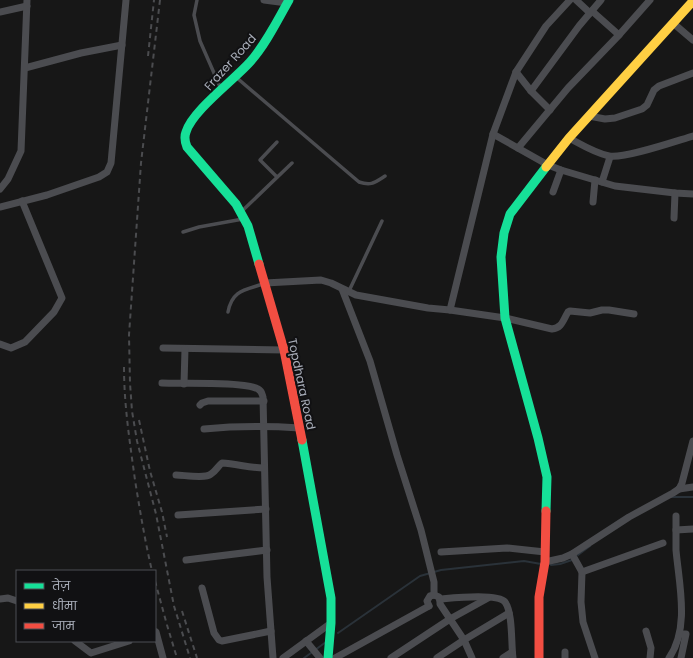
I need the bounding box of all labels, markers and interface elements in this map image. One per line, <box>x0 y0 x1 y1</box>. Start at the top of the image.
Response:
street label: Frazer Road <box>200 30 260 94</box>
street label: Topdhara Road <box>284 337 320 431</box>
legend <box>16 570 156 642</box>
text: तेज़ <box>51 577 71 594</box>
text: धीमा <box>52 597 78 614</box>
text: जाम <box>51 617 76 634</box>

